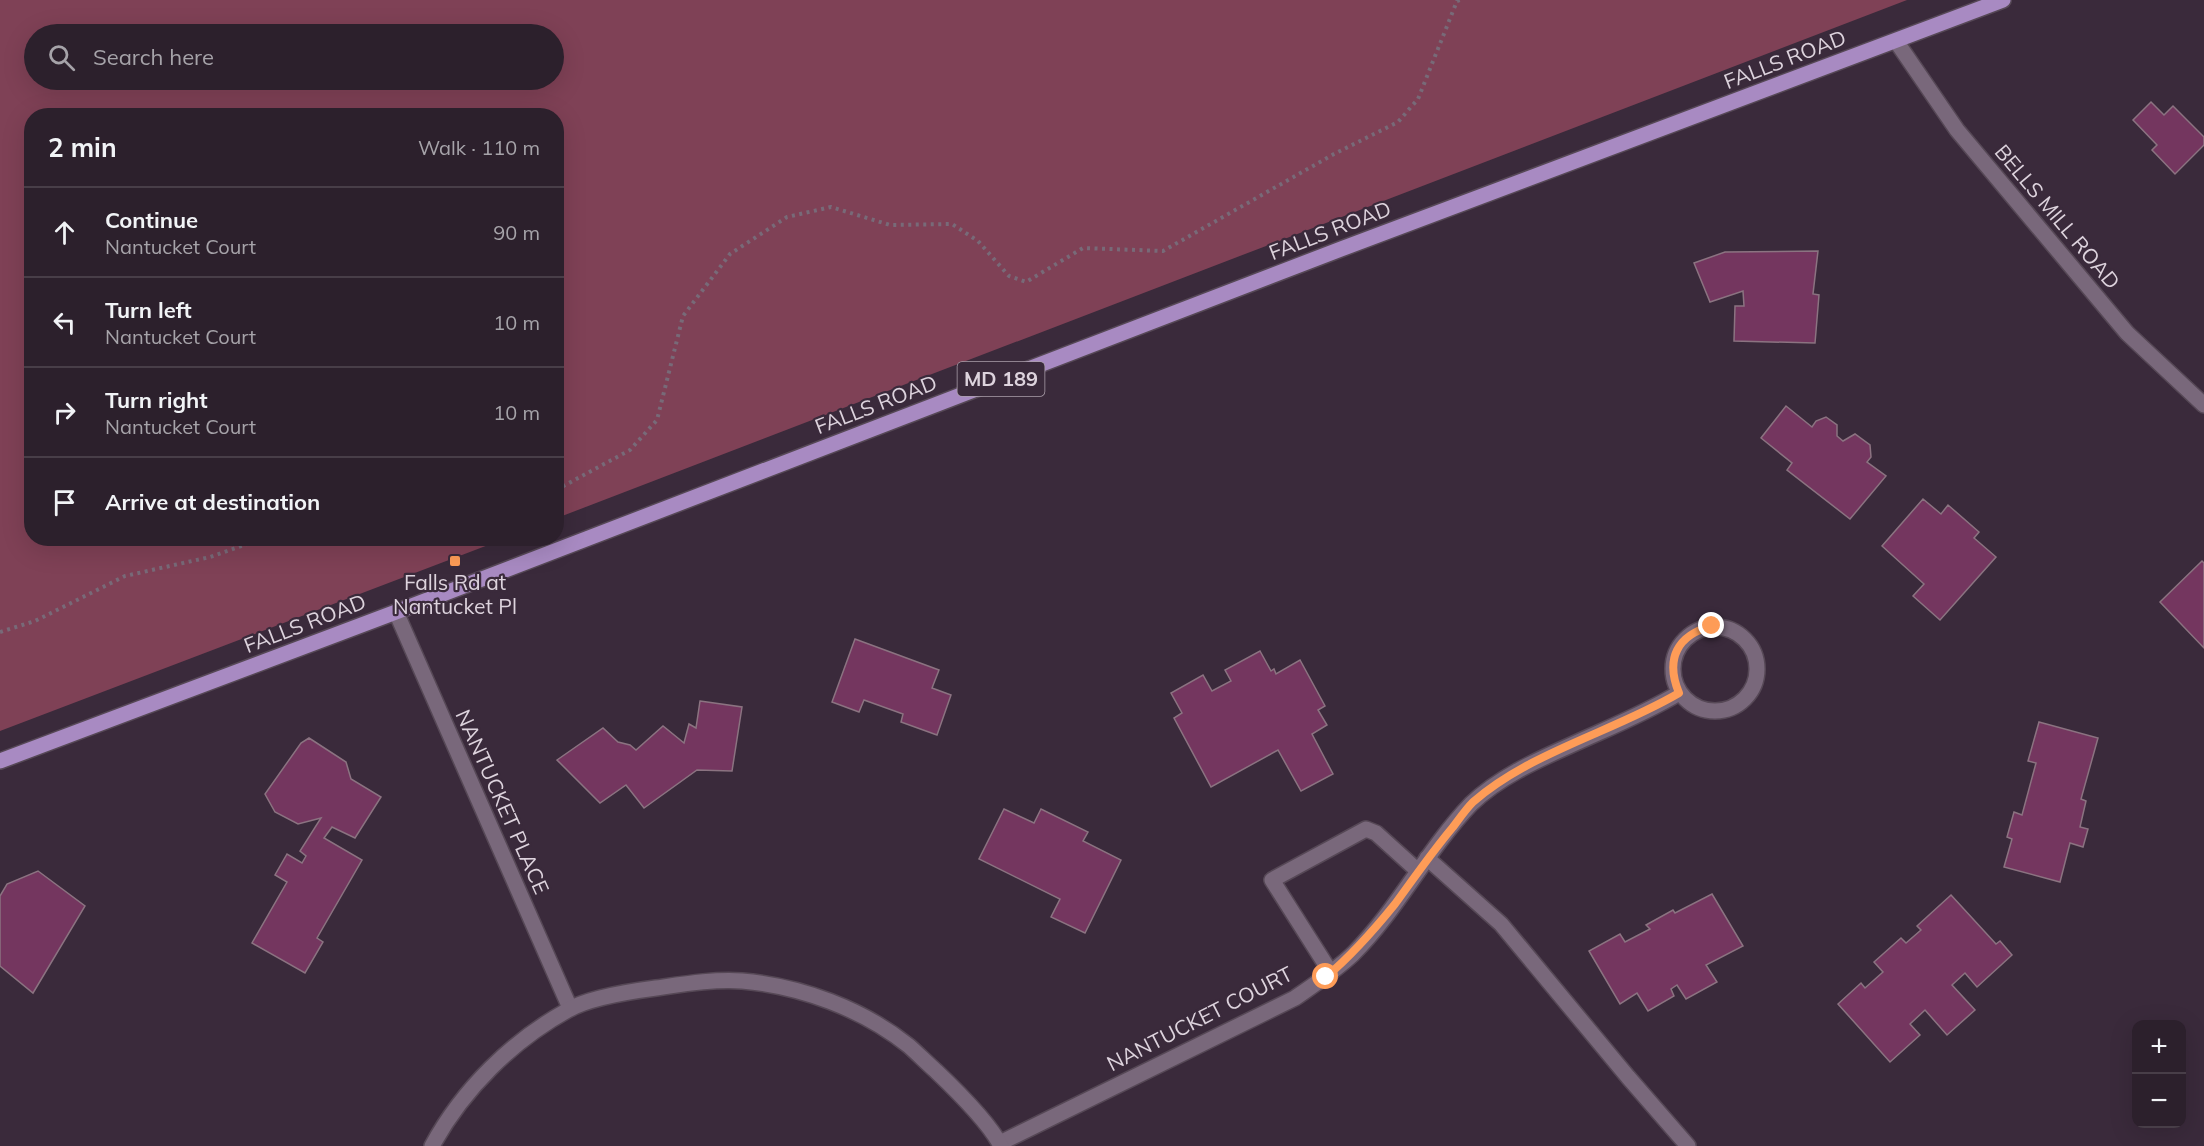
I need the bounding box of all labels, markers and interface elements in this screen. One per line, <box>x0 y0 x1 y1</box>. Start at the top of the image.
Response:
search box <box>24 24 564 90</box>
street label: FALLS ROAD <box>1720 24 1849 94</box>
icon: search <box>45 41 78 74</box>
text: Search here <box>93 43 214 71</box>
text: 2 min <box>48 131 117 164</box>
text: Walk · 110 m <box>418 135 540 160</box>
street label: BELLS MILL ROAD <box>1990 139 2126 294</box>
street label: FALLS ROAD <box>1265 195 1394 265</box>
text: Continue <box>105 206 198 234</box>
icon: ahead <box>48 216 81 249</box>
text: 90 m <box>493 220 540 245</box>
text: Nantucket Court <box>105 234 256 259</box>
text: Turn left <box>105 296 192 324</box>
icon: left <box>48 306 81 339</box>
text: 10 m <box>493 310 540 335</box>
text: Nantucket Court <box>105 324 256 349</box>
road number: MD 189 <box>958 362 1044 396</box>
street label: FALLS ROAD <box>811 369 940 439</box>
text: Turn right <box>105 386 208 414</box>
icon: right <box>48 396 81 429</box>
text: 10 m <box>493 400 540 425</box>
text: Nantucket Court <box>105 414 256 439</box>
icon: arrive <box>48 486 81 519</box>
text: Arrive at destination <box>105 488 320 516</box>
marker: Falls Rd at Nantucket Pl <box>448 554 462 568</box>
place label: Falls Rd at Nantucket Pl <box>393 569 517 619</box>
street label: FALLS ROAD <box>240 588 369 658</box>
route end <box>1698 612 1724 638</box>
street label: NANTUCKET PLACE <box>451 705 555 898</box>
street label: NANTUCKET COURT <box>1102 960 1297 1076</box>
route start <box>1312 963 1338 989</box>
map controls <box>2132 1020 2186 1128</box>
button: + <box>2132 1020 2186 1074</box>
button: − <box>2132 1074 2186 1128</box>

